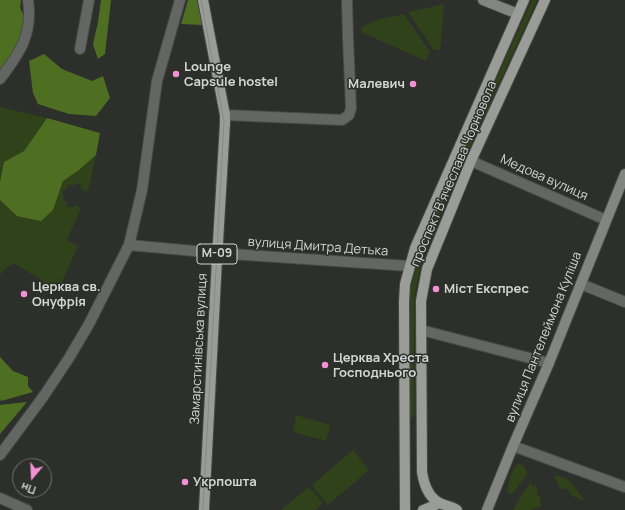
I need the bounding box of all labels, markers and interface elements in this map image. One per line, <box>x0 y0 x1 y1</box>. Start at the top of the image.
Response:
place label: Lounge Capsule hostel <box>184 59 278 90</box>
marker: Lounge Capsule hostel <box>171 69 181 79</box>
place label: Малевич <box>348 76 405 92</box>
street label: проспект Вʼячеслава Чорновола <box>408 79 500 269</box>
marker: Малевич <box>408 79 418 89</box>
street label: Медова вулиця <box>498 152 590 204</box>
street label: вулиця Дмитра Детька <box>247 234 389 260</box>
road number: М-09 <box>197 244 237 264</box>
street label: вулиця Пантелеймона Куліша <box>503 250 585 424</box>
street label: Замарстинівська вулиця <box>187 273 211 425</box>
place label: Церква св. Онуфрія <box>32 279 101 310</box>
place label: Міст Експрес <box>444 281 529 297</box>
marker: Міст Експрес <box>431 284 441 294</box>
marker: Церква св. Онуфрія <box>19 289 29 299</box>
place label: Церква Хреста Господнього <box>333 350 429 381</box>
marker: Церква Хреста Господнього <box>320 360 330 370</box>
north arrow <box>12 458 52 498</box>
place label: Укрпошта <box>193 474 257 490</box>
marker: Укрпошта <box>180 477 190 487</box>
text: Пн <box>19 479 38 498</box>

